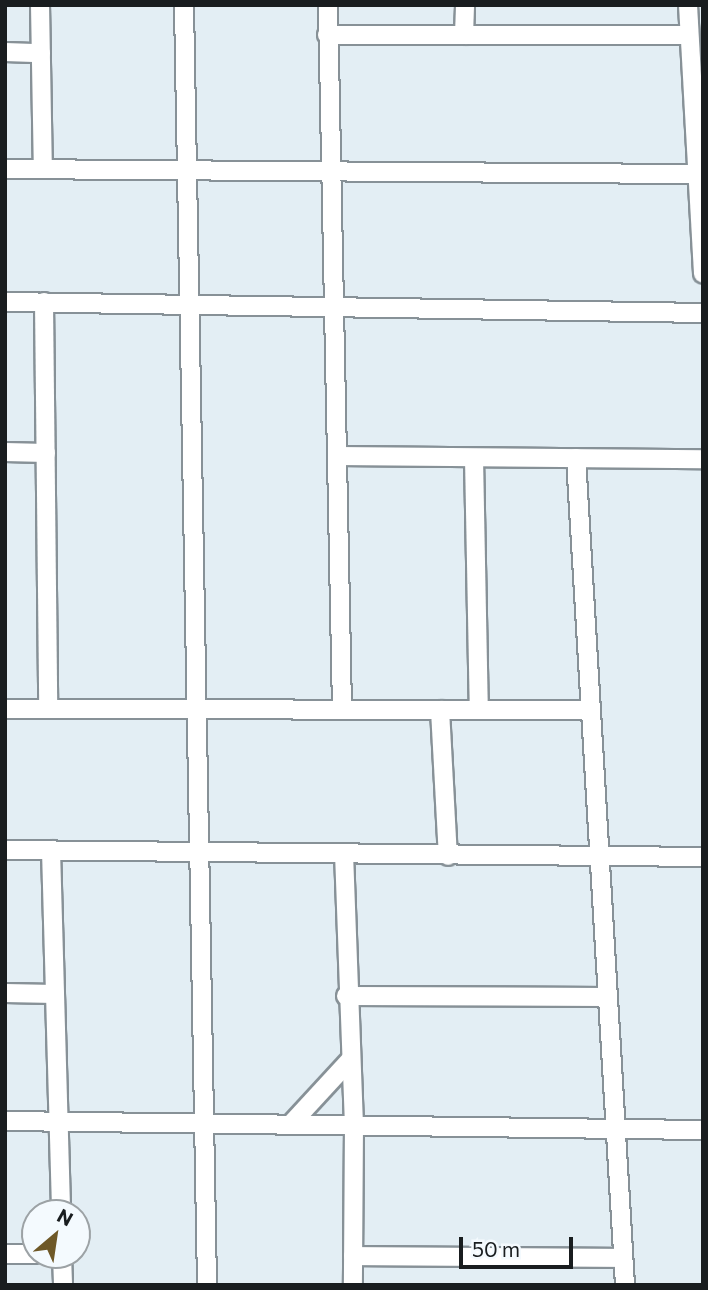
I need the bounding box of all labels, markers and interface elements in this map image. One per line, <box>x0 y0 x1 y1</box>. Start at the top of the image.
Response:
north arrow <box>21 1199 91 1269</box>
text: N <box>54 1203 77 1230</box>
scale bar <box>463 1224 577 1268</box>
text: 50 m <box>472 1236 520 1261</box>

